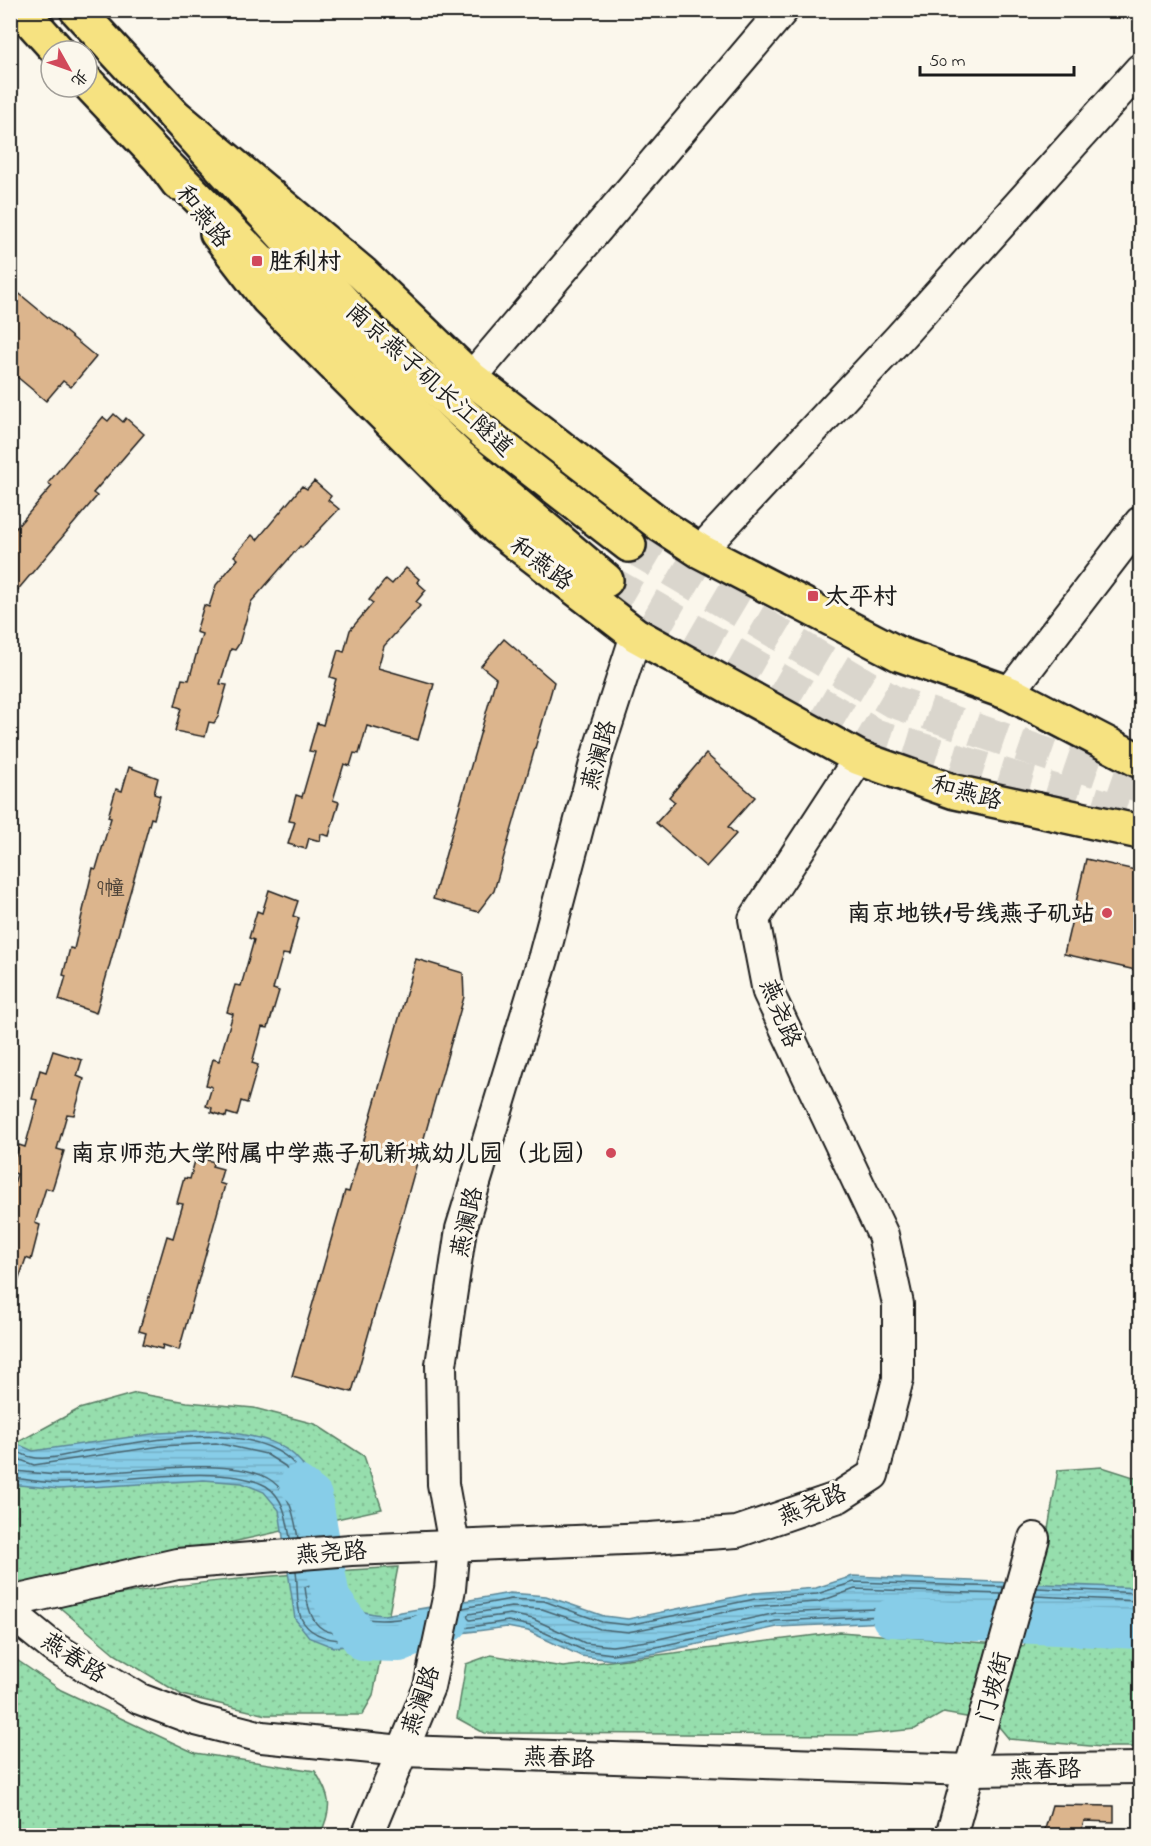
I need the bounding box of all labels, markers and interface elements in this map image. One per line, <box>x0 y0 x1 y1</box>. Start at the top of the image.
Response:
north arrow <box>39 39 99 99</box>
scale bar <box>920 39 1074 77</box>
text: 50 m <box>929 49 966 75</box>
text: 北 <box>65 64 93 91</box>
street label: 和燕路 <box>166 178 238 257</box>
place label: 胜利村 <box>269 246 341 281</box>
marker: 胜利村 <box>250 254 264 268</box>
street label: 南京燕子矶长江隧道 <box>336 296 520 466</box>
street label: 和燕路 <box>501 529 580 601</box>
place label: 太平村 <box>825 581 897 616</box>
marker: 太平村 <box>806 589 820 603</box>
street label: 燕澜路 <box>574 716 627 795</box>
street label: 和燕路 <box>927 768 1006 821</box>
house number: 9幢 <box>97 875 125 905</box>
place label: 南京地铁1号线燕子矶站 <box>847 898 1095 933</box>
marker: 南京地铁1号线燕子矶站 <box>1100 906 1114 920</box>
street label: 燕尧路 <box>749 974 808 1054</box>
place label: 南京师范大学附属中学燕子矶新城幼儿园（北园） <box>71 1138 599 1173</box>
marker: 南京师范大学附属中学燕子矶新城幼儿园（北园） <box>604 1146 618 1160</box>
street label: 燕澜路 <box>443 1184 494 1262</box>
street label: 燕尧路 <box>773 1477 853 1536</box>
street label: 燕尧路 <box>294 1535 368 1574</box>
street label: 燕春路 <box>33 1625 112 1693</box>
street label: 门坡街 <box>969 1648 1022 1727</box>
street label: 燕澜路 <box>394 1661 451 1741</box>
street label: 燕春路 <box>522 1741 596 1778</box>
street label: 燕春路 <box>1009 1753 1081 1790</box>

